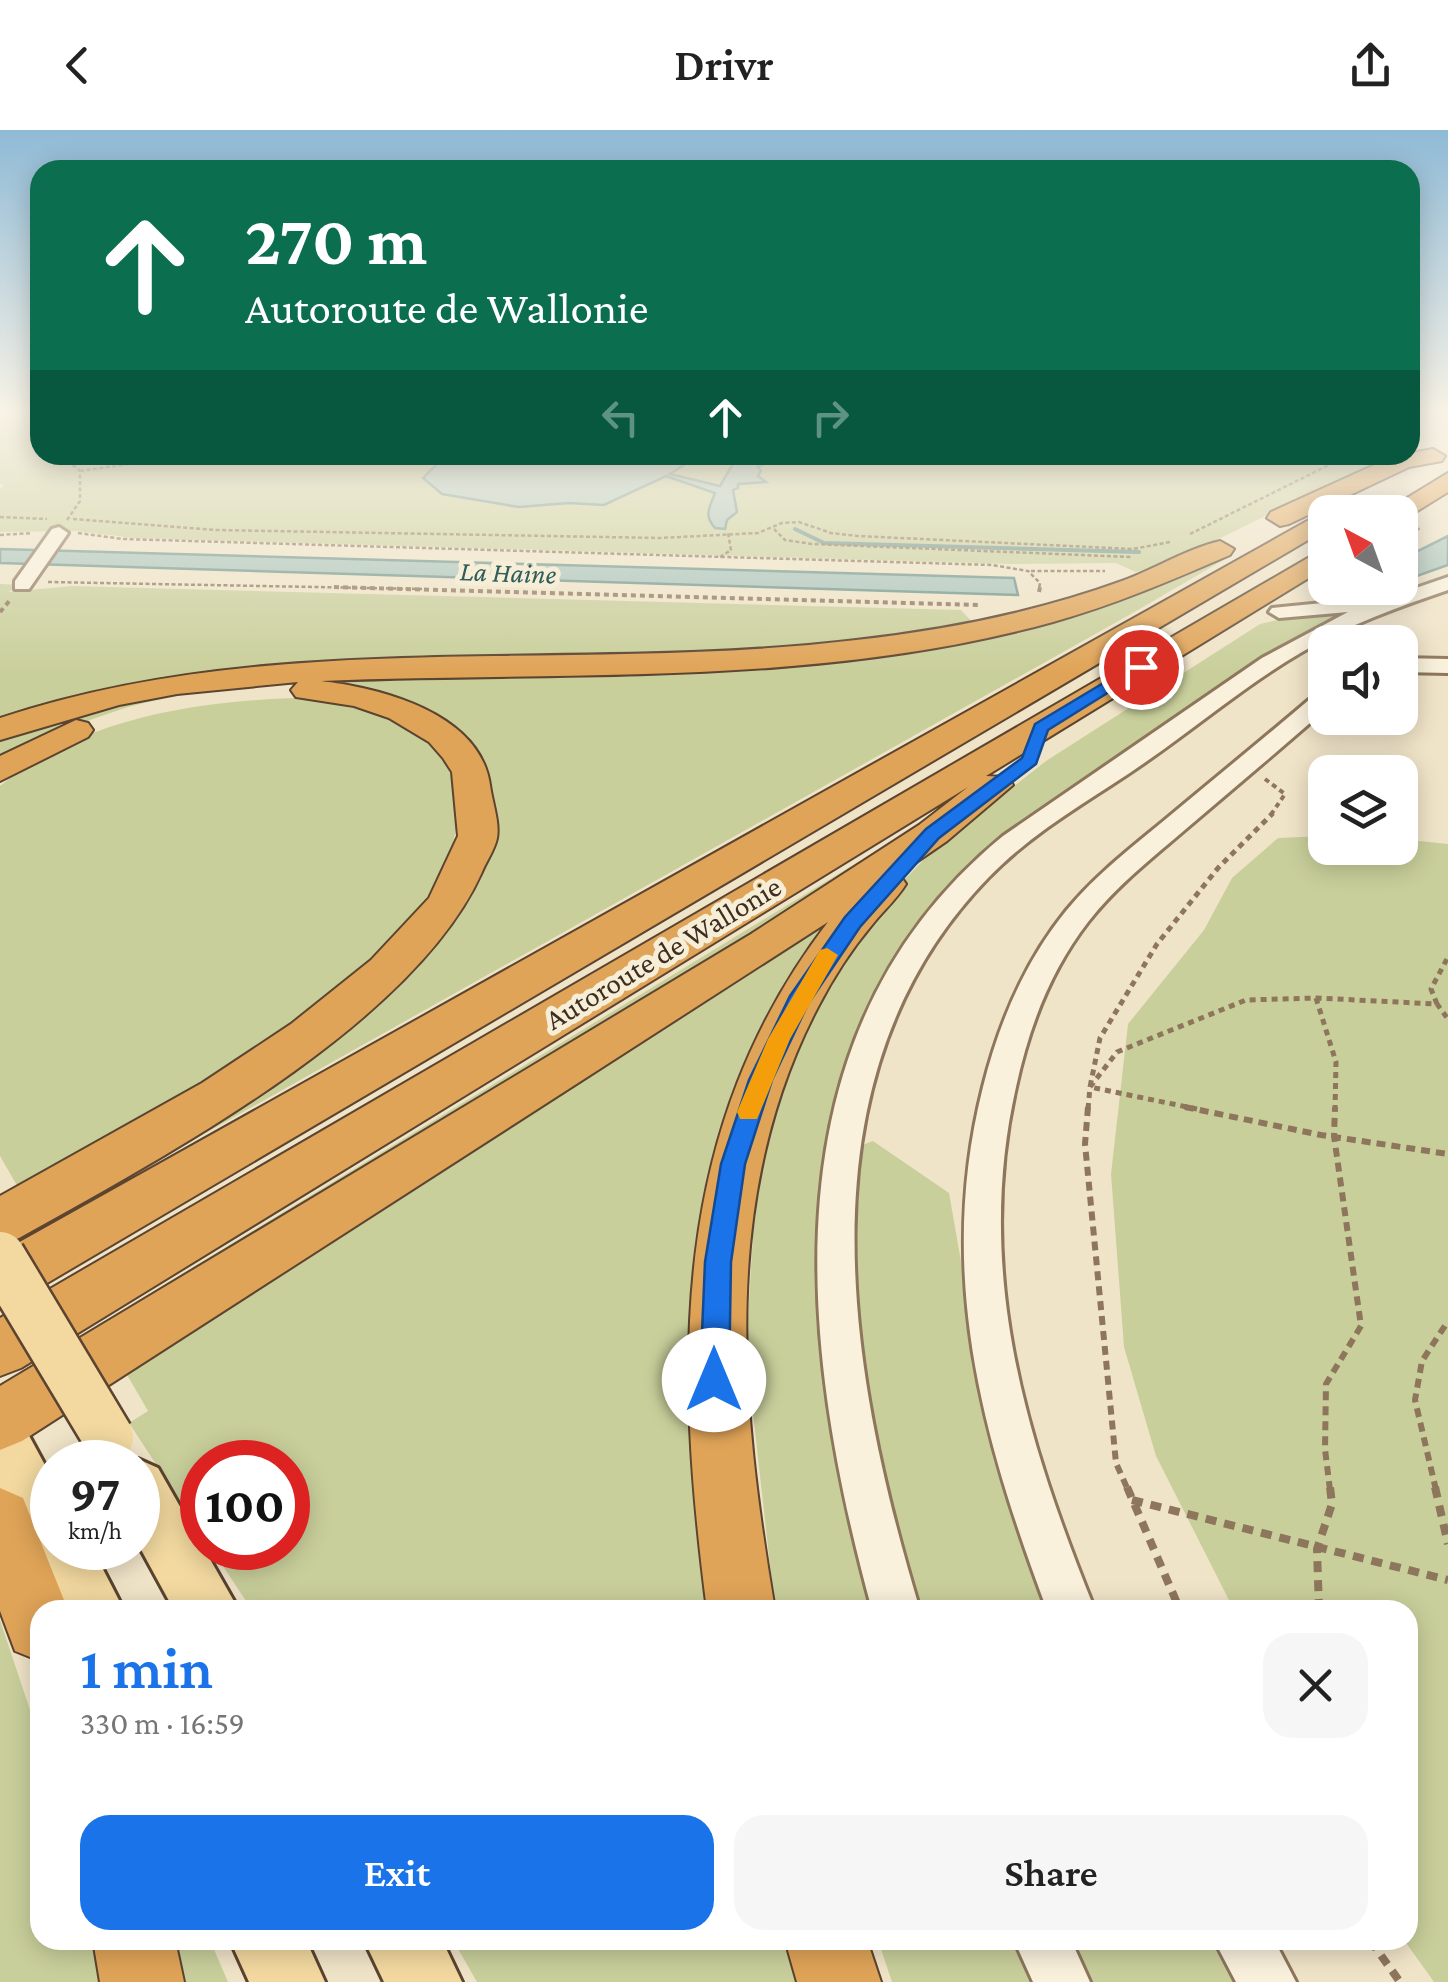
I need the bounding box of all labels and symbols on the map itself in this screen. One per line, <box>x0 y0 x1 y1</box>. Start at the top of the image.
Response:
north arrow <box>1308 495 1418 605</box>
water label: La Haine <box>459 555 557 590</box>
pin <box>1099 625 1184 710</box>
street label: Autoroute de Wallonie <box>539 869 787 1036</box>
position arrow <box>662 1328 766 1432</box>
speed limit sign: 100 <box>180 1440 310 1570</box>

